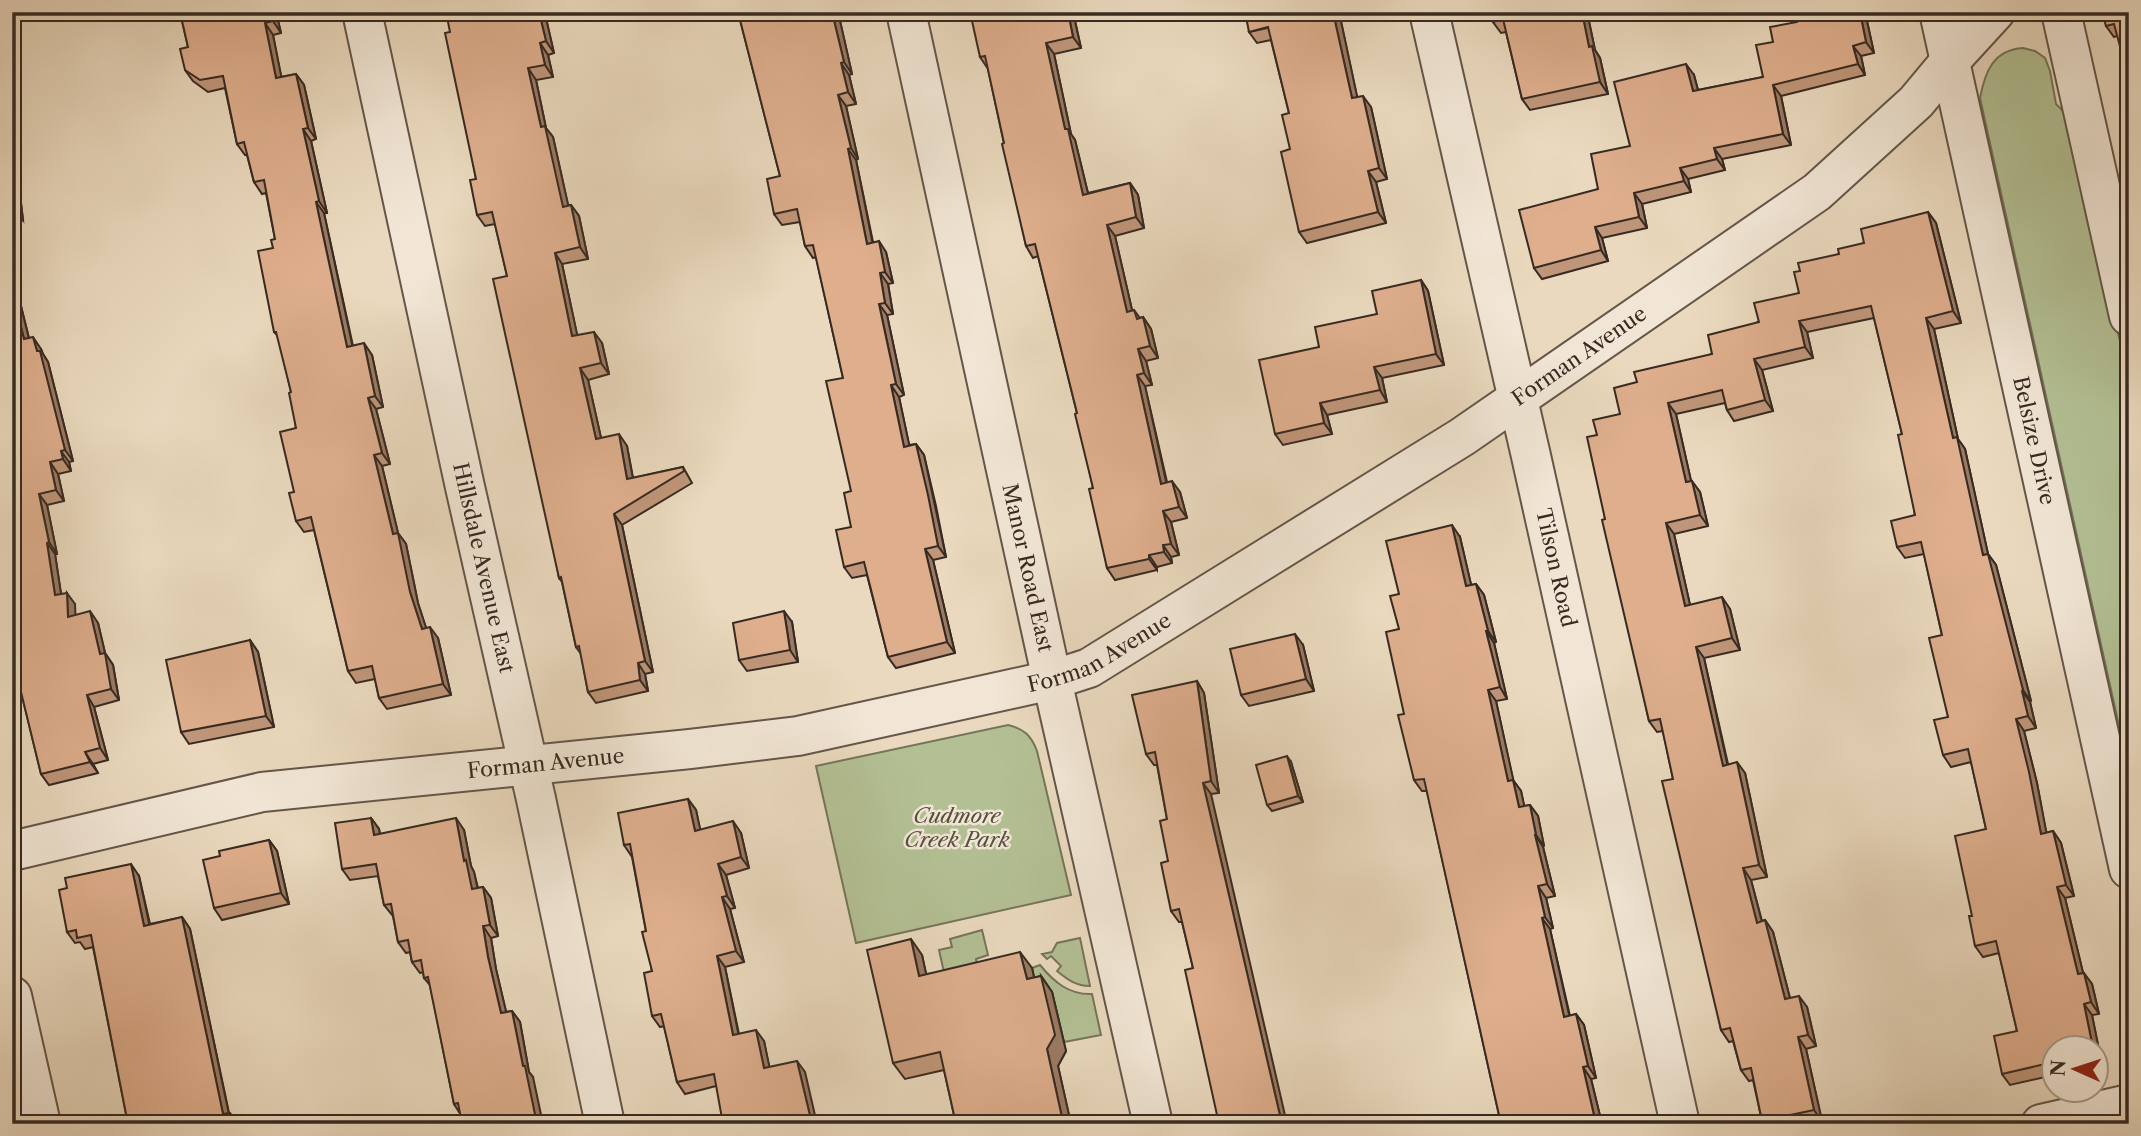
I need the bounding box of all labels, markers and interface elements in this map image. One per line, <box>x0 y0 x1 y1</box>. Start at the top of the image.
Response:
street label: Forman Avenue <box>1507 301 1651 411</box>
street label: Belsize Drive <box>2008 374 2061 507</box>
street label: Hillsdale Avenue East <box>448 460 520 676</box>
street label: Manor Road East <box>997 481 1059 655</box>
street label: Tilson Road <box>1531 506 1582 629</box>
street label: Forman Avenue <box>1025 607 1175 697</box>
street label: Forman Avenue <box>466 743 625 783</box>
park label: Cudmore Creek Park <box>904 803 1010 852</box>
north arrow <box>2039 1034 2110 1104</box>
text: N <box>2047 1059 2070 1077</box>

